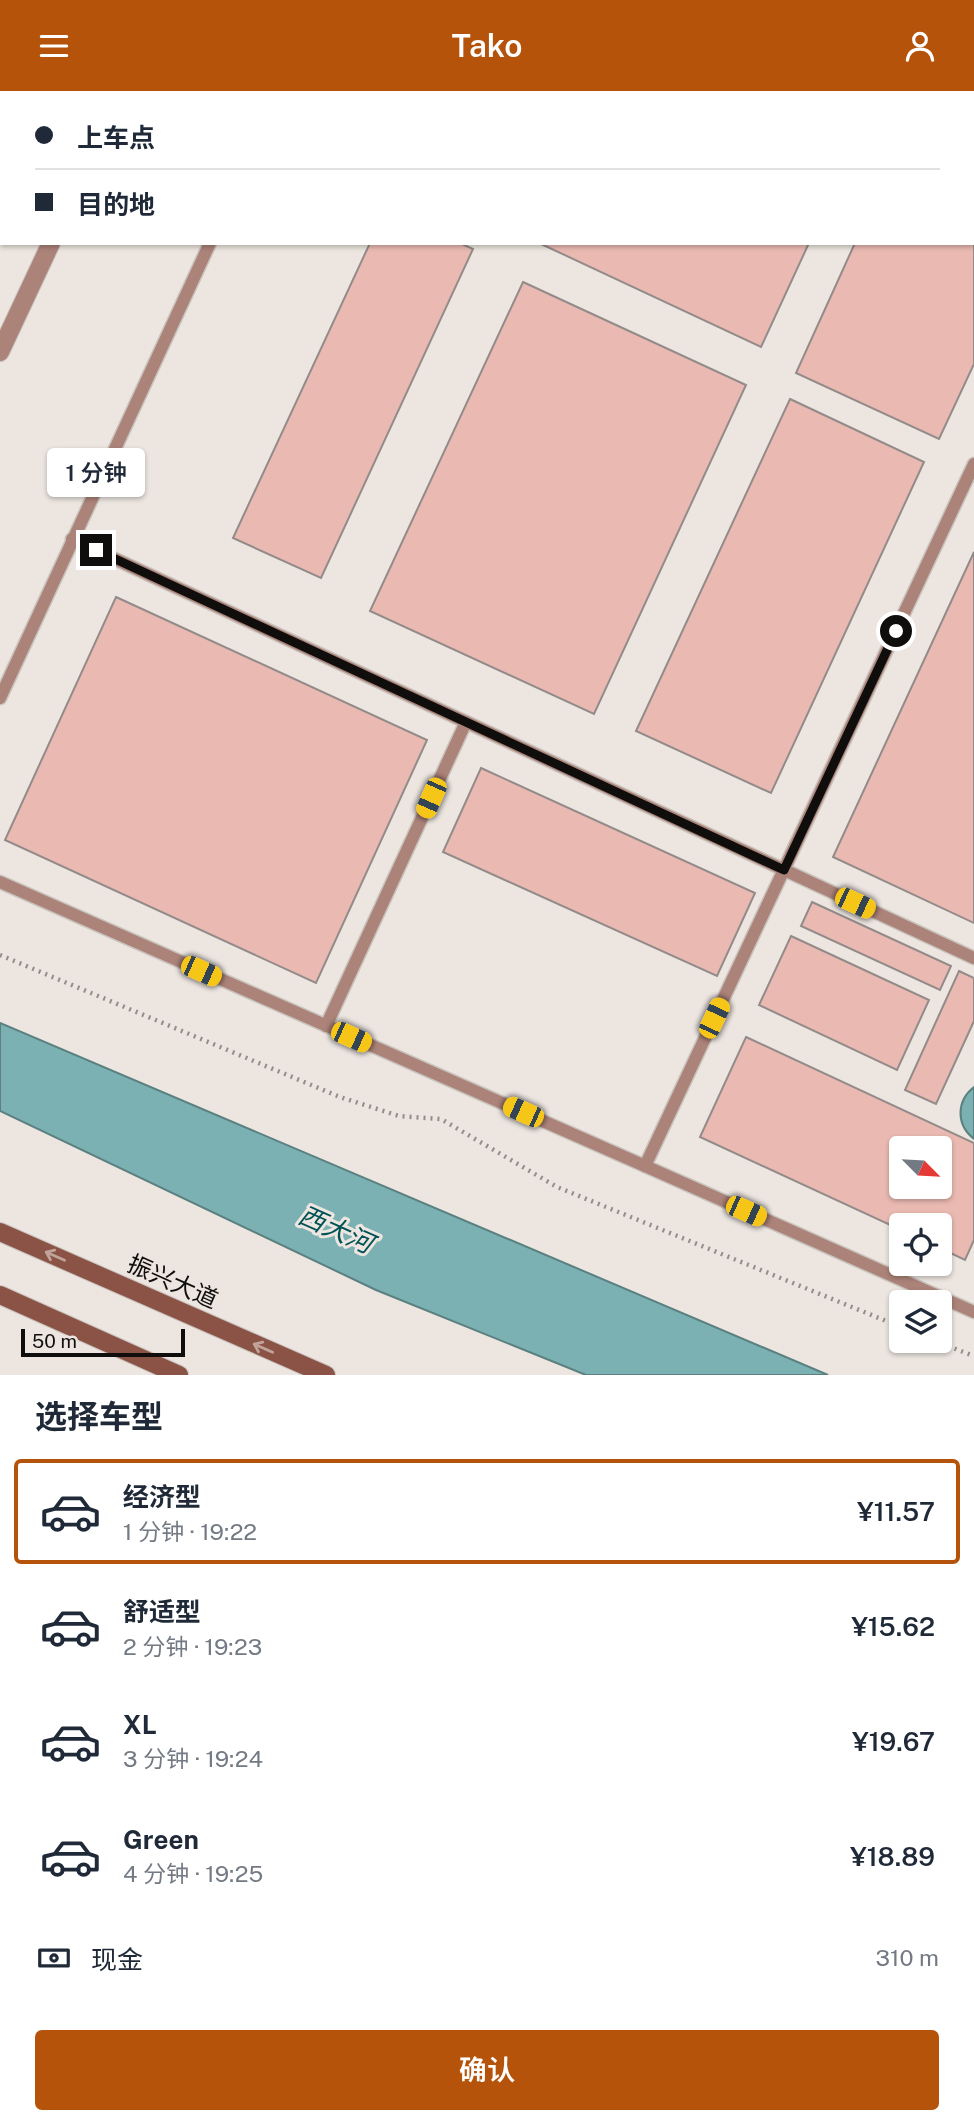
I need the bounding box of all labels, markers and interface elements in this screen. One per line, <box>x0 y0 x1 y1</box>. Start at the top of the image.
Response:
icon: menu <box>35 27 73 65</box>
text: Tako <box>451 27 523 64</box>
icon: person <box>901 27 939 65</box>
text: 上车点 <box>77 122 155 153</box>
text: 目的地 <box>77 189 155 220</box>
callout: 1 分钟 <box>47 449 145 497</box>
text: 1 分钟 <box>66 459 127 486</box>
route end <box>80 534 112 566</box>
route start <box>880 615 912 647</box>
car <box>413 775 450 821</box>
car <box>832 885 879 921</box>
car <box>178 953 225 989</box>
car <box>696 995 733 1041</box>
car <box>328 1019 375 1055</box>
car <box>500 1094 547 1130</box>
north arrow <box>889 1136 952 1199</box>
map controls <box>889 1136 952 1353</box>
car <box>723 1193 770 1229</box>
water label: 西大河 <box>294 1199 382 1261</box>
button: locate <box>889 1213 952 1276</box>
one-way arrow <box>45 1249 66 1262</box>
street label: 振兴大道 <box>123 1249 223 1313</box>
button: layers <box>889 1290 952 1353</box>
scale bar <box>21 1326 186 1358</box>
text: 50 m <box>32 1330 77 1352</box>
one-way arrow <box>253 1340 274 1353</box>
text: 选择车型 <box>35 1398 163 1435</box>
icon: car <box>39 1480 102 1543</box>
text: 经济型 <box>123 1481 201 1512</box>
text: ¥11.57 <box>857 1496 935 1527</box>
text: 1 分钟 · 19:22 <box>123 1518 257 1545</box>
icon: car <box>39 1595 102 1658</box>
text: 舒适型 <box>123 1596 201 1627</box>
text: ¥15.62 <box>851 1611 935 1642</box>
text: 2 分钟 · 19:23 <box>123 1633 262 1660</box>
text: XL <box>123 1709 157 1740</box>
icon: car <box>39 1710 102 1773</box>
text: ¥19.67 <box>852 1726 935 1757</box>
text: 3 分钟 · 19:24 <box>123 1745 263 1772</box>
text: Green <box>123 1824 199 1855</box>
icon: car <box>39 1825 102 1888</box>
text: ¥18.89 <box>850 1841 935 1872</box>
text: 4 分钟 · 19:25 <box>123 1860 263 1887</box>
icon: cash <box>35 1939 73 1977</box>
text: 现金 <box>91 1944 143 1975</box>
text: 310 m <box>876 1944 939 1971</box>
button: 确认 <box>35 2030 939 2110</box>

